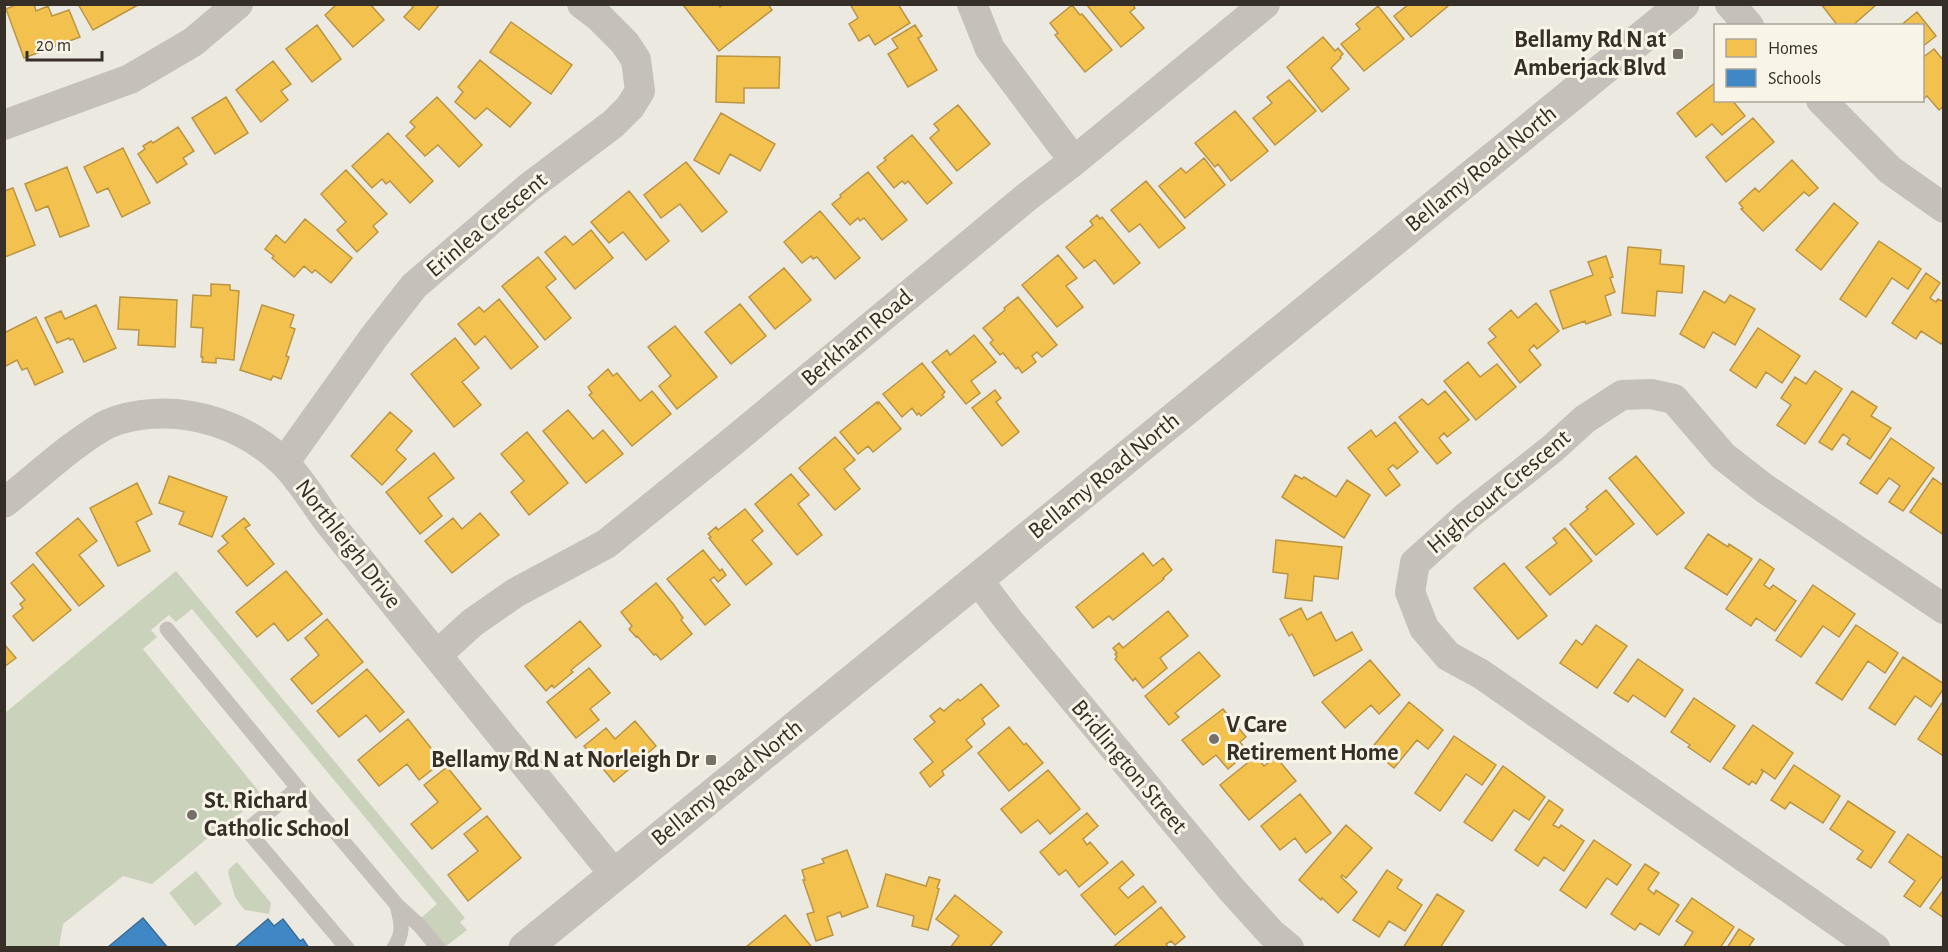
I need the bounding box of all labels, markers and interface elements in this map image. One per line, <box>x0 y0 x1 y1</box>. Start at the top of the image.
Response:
scale bar <box>27 24 102 62</box>
legend <box>1714 24 1924 102</box>
place label: Bellamy Rd N at Amberjack Blvd <box>1514 28 1666 80</box>
text: 20 m <box>36 37 71 55</box>
text: Homes <box>1768 40 1818 58</box>
marker: Bellamy Rd N at Amberjack Blvd <box>1671 47 1685 61</box>
text: Schools <box>1768 70 1821 88</box>
street label: Bellamy Road North <box>1401 101 1561 237</box>
street label: Erinlea Crescent <box>422 168 552 282</box>
street label: Berkham Road <box>797 285 917 391</box>
street label: Bellamy Road North <box>1024 408 1184 544</box>
street label: Highcourt Crescent <box>1423 425 1575 559</box>
street label: Northleigh Drive <box>290 475 406 613</box>
street label: Bridlington Street <box>1066 696 1192 839</box>
place label: V Care Retirement Home <box>1226 713 1399 765</box>
street label: Bellamy Road North <box>647 715 807 851</box>
marker: V Care Retirement Home <box>1207 732 1221 746</box>
place label: Bellamy Rd N at Norleigh Dr <box>431 748 700 772</box>
marker: Bellamy Rd N at Norleigh Dr <box>704 753 718 767</box>
place label: St. Richard Catholic School <box>204 789 350 841</box>
marker: St. Richard Catholic School <box>185 808 199 822</box>

